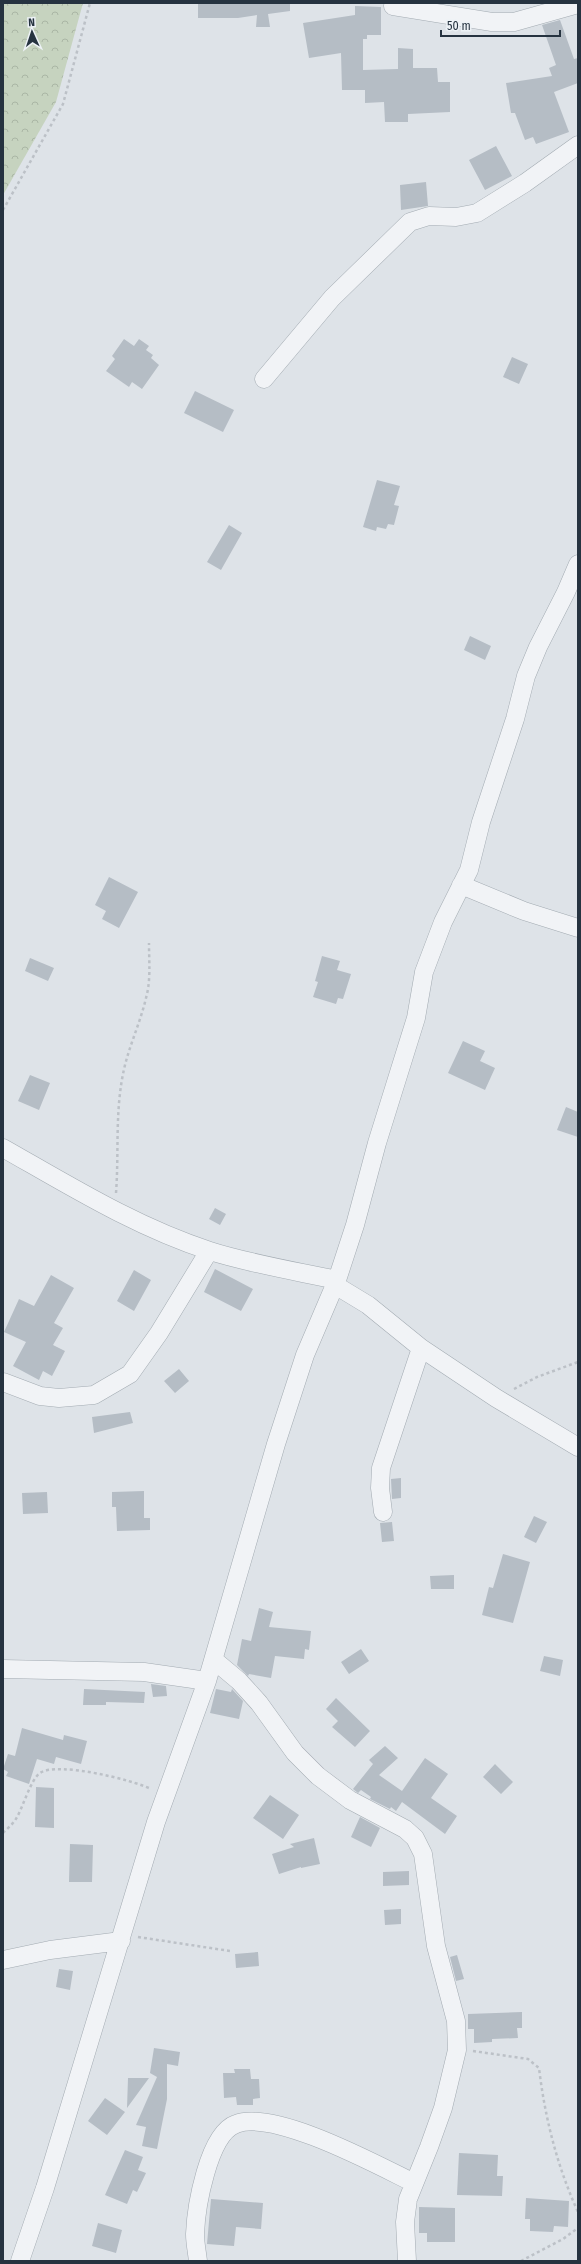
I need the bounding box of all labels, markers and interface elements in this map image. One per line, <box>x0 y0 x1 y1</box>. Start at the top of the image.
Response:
north arrow <box>12 12 52 52</box>
scale bar <box>441 12 560 38</box>
text: N <box>28 16 35 29</box>
text: 50 m <box>447 19 471 33</box>

